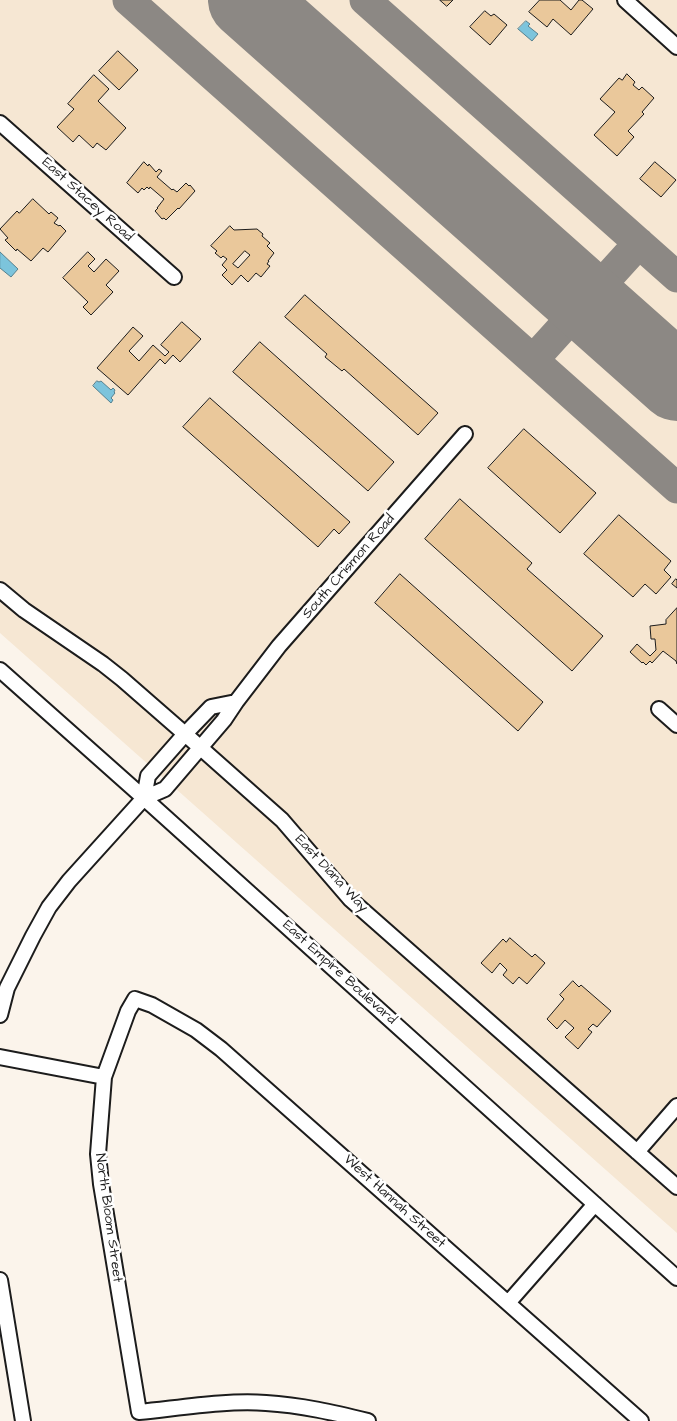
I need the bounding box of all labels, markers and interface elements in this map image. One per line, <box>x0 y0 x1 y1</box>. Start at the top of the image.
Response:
street label: East Stacey Road <box>38 154 136 246</box>
street label: South Crismon Road <box>299 511 399 623</box>
street label: East Diana Way <box>291 832 371 916</box>
street label: East Empire Boulevard <box>278 917 400 1029</box>
street label: North Bloom Street <box>91 1152 125 1284</box>
street label: West Hannah Street <box>340 1152 448 1252</box>

